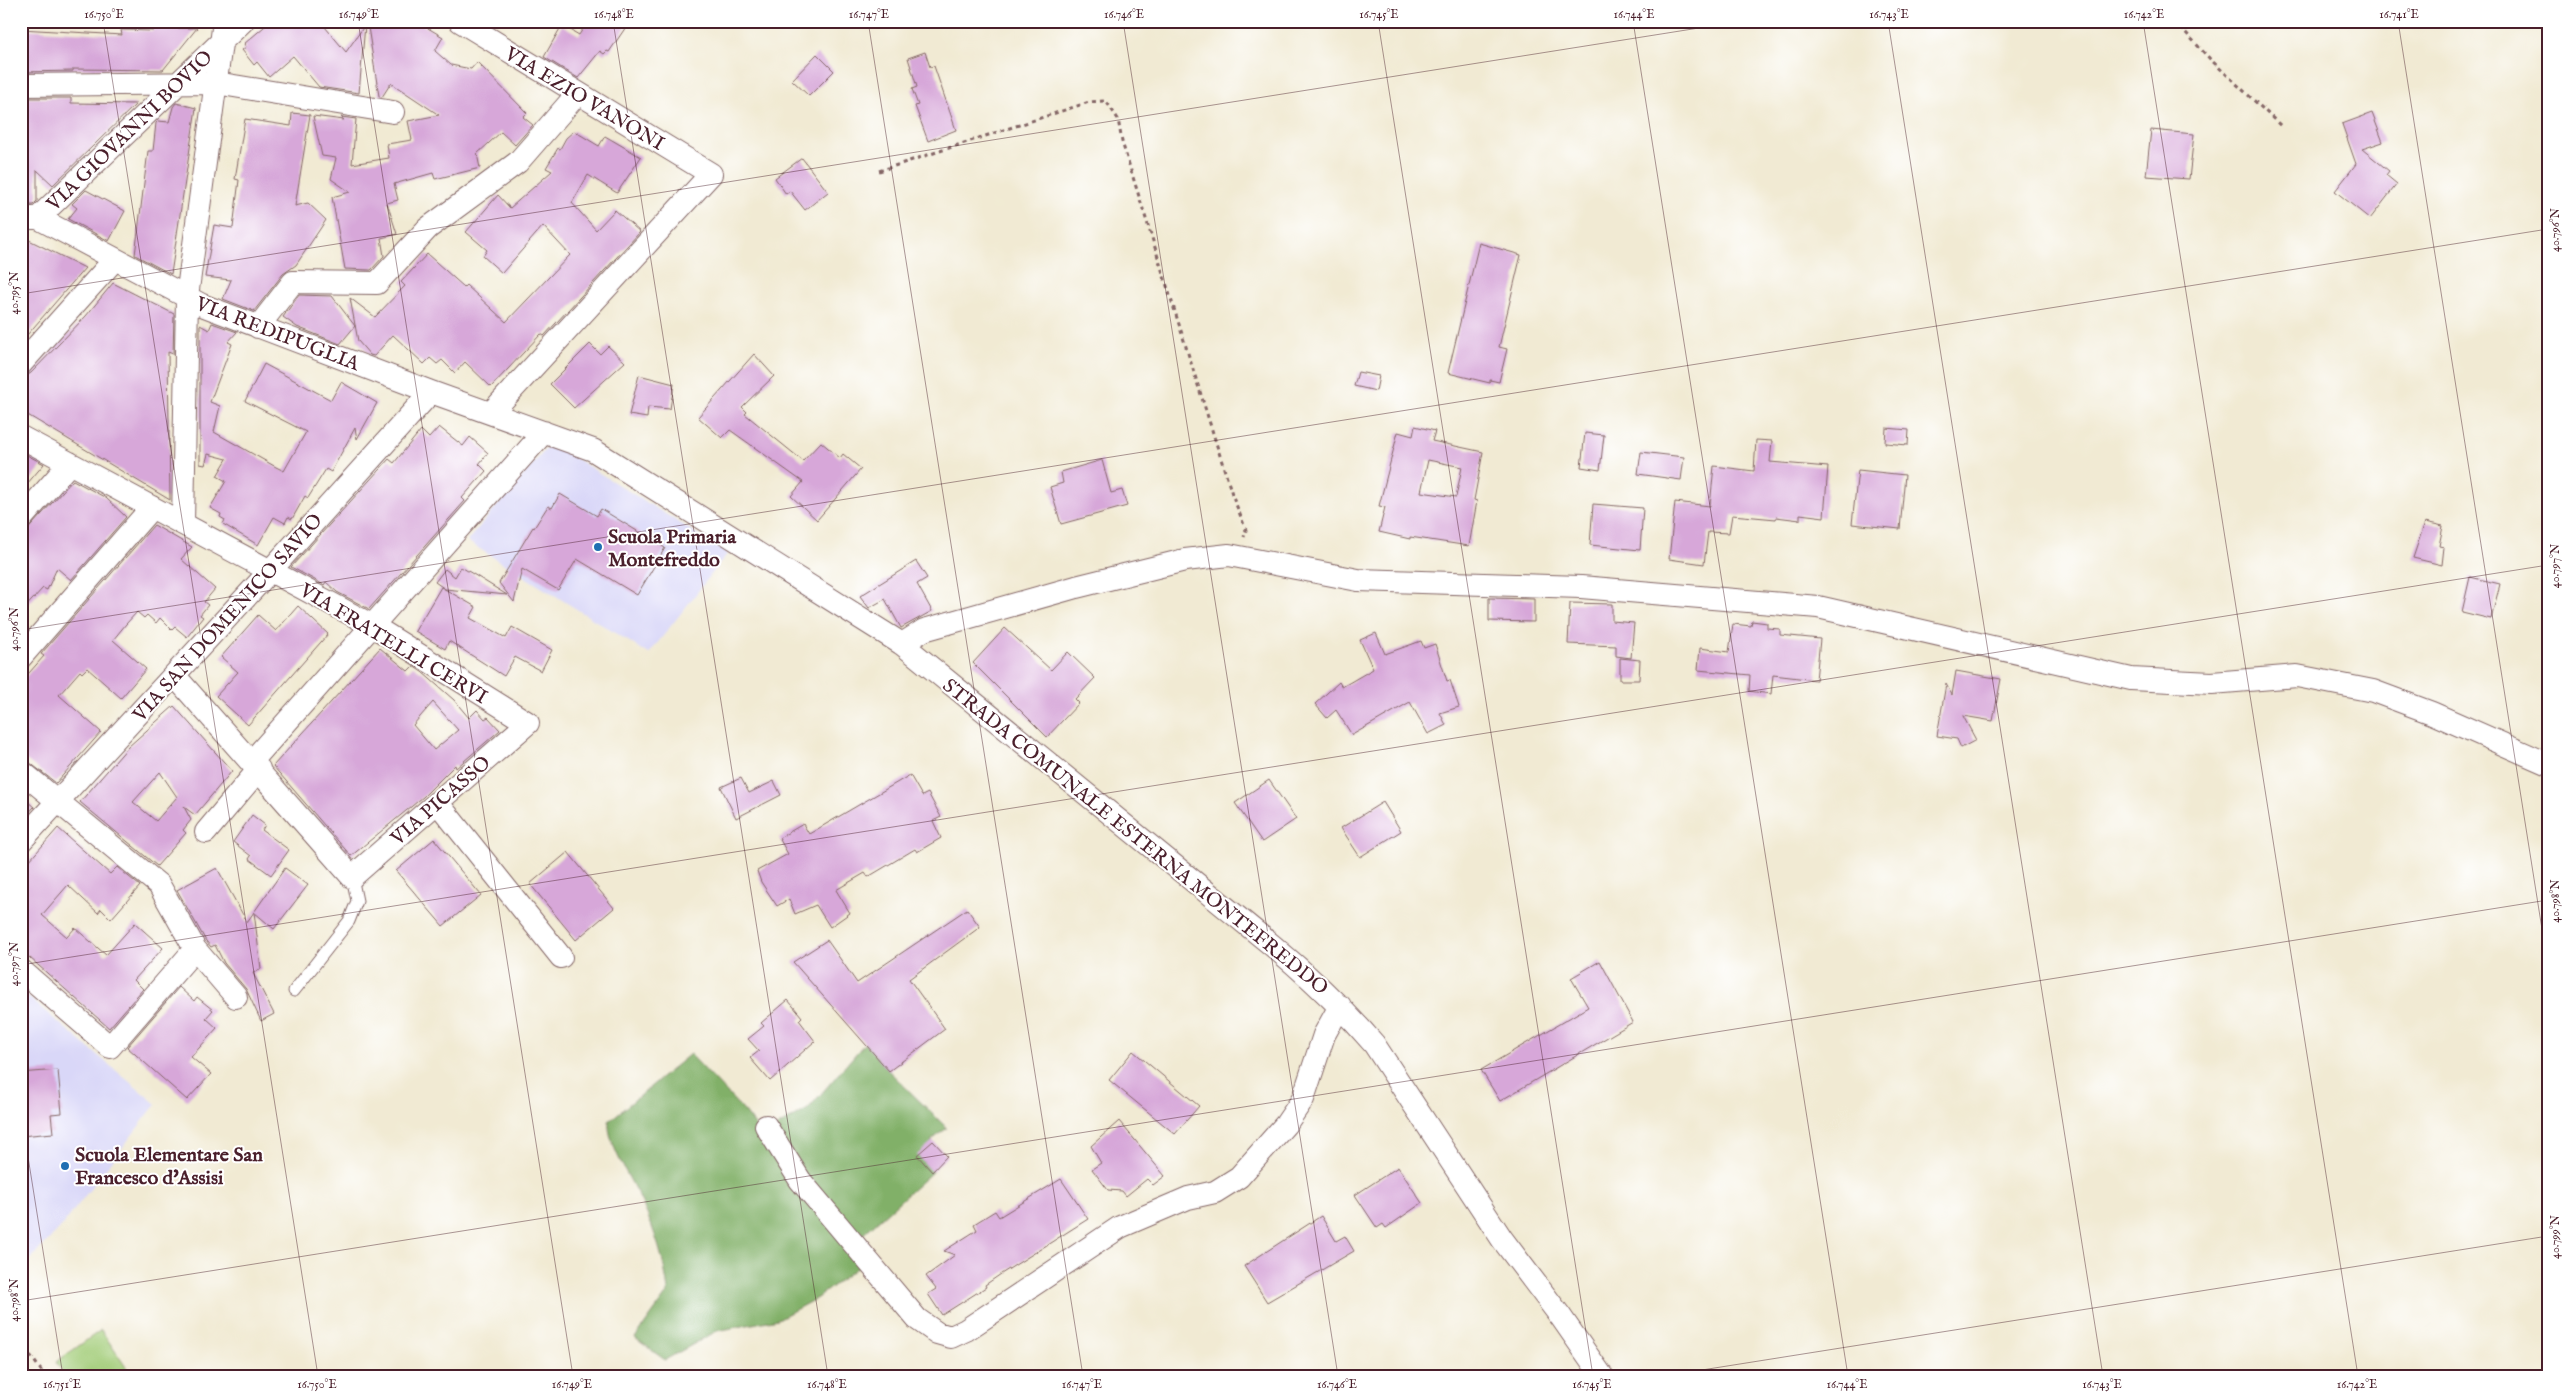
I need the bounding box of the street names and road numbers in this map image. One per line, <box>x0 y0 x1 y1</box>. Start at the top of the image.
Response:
street label: VIA EZIO VANONI <box>499 41 669 157</box>
street label: VIA GIOVANNI BOVIO <box>41 45 218 218</box>
street label: VIA REDIPUGLIA <box>191 291 363 377</box>
street label: VIA SAN DOMENICO SAVIO <box>127 509 328 728</box>
street label: VIA FRATELLI CERVI <box>294 578 492 710</box>
street label: STRADA COMUNALE ESTERNA MONTEFREDDO <box>937 673 1333 1001</box>
street label: VIA PICASSO <box>385 751 496 852</box>

